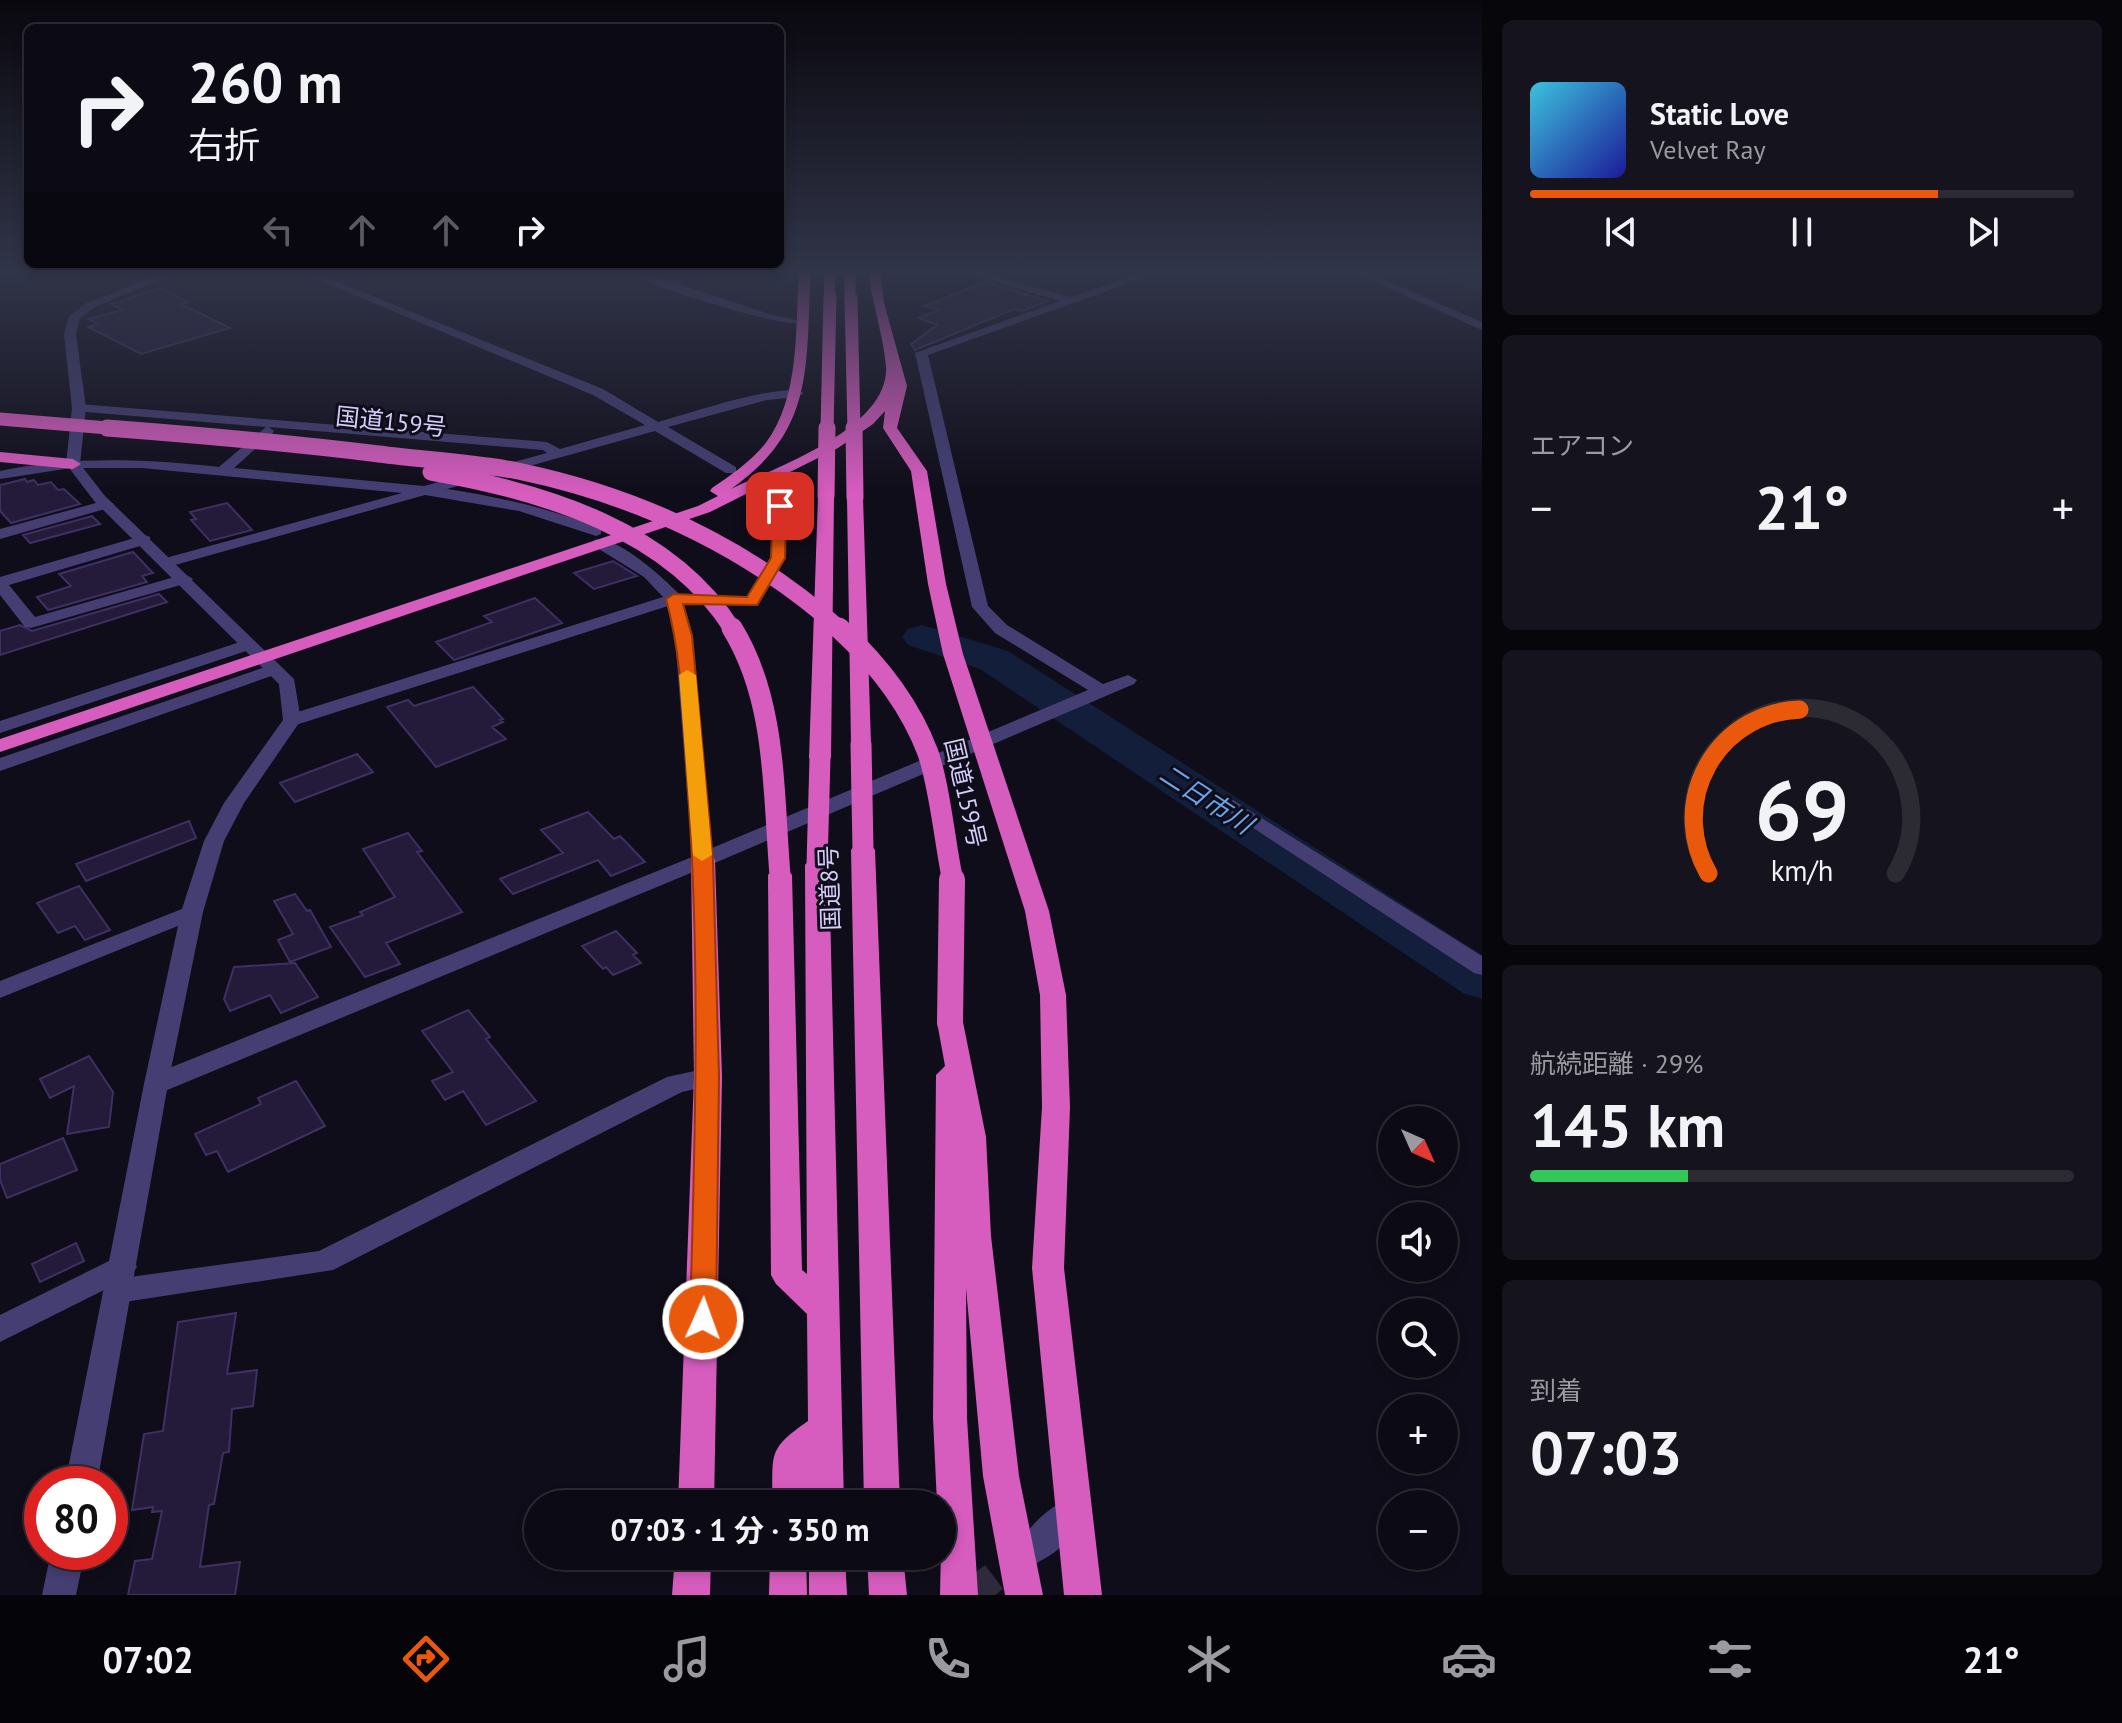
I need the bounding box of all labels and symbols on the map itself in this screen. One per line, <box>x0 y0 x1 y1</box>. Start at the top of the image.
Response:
street label: 国道159号 <box>334 400 448 443</box>
pin <box>746 472 814 540</box>
street label: 国道159号 <box>938 735 993 851</box>
water label: 二日市川 <box>1154 756 1261 842</box>
street label: 国道8号 <box>813 845 846 931</box>
north arrow <box>1378 1106 1458 1186</box>
position arrow <box>661 1277 745 1361</box>
speed limit sign: 80 <box>24 1466 128 1570</box>

